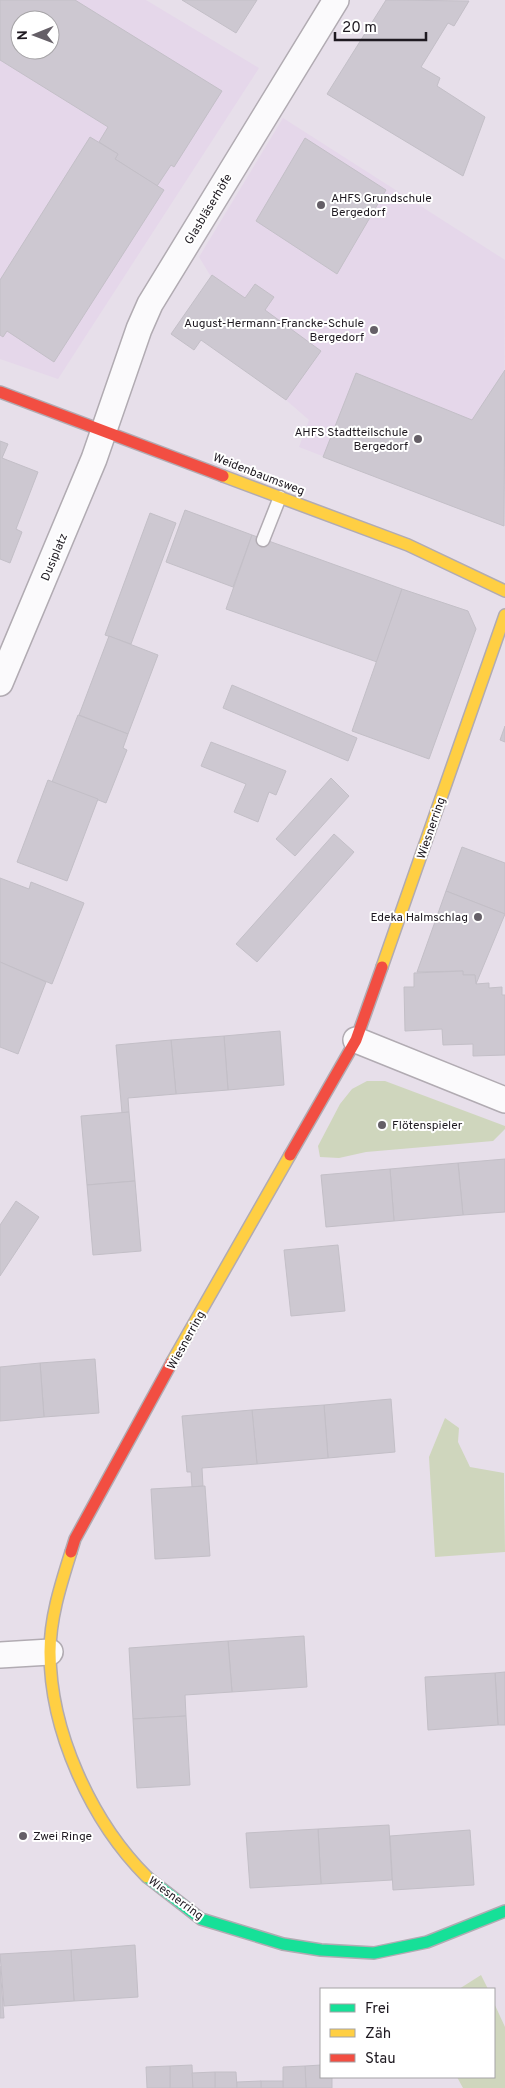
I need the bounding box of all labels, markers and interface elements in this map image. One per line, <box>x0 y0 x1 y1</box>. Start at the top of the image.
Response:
north arrow <box>10 10 60 60</box>
scale bar <box>335 10 426 42</box>
text: 20 m <box>342 19 377 38</box>
text: N <box>15 30 32 40</box>
street label: Glasbläserhöfe <box>181 171 236 248</box>
place label: AHFS Grundschule Bergedorf <box>331 191 432 221</box>
marker: AHFS Grundschule Bergedorf <box>315 199 327 211</box>
place label: August-Hermann-Francke-Schule Bergedorf <box>184 316 364 346</box>
marker: August-Hermann-Francke-Schule Bergedorf <box>368 324 380 336</box>
place label: AHFS Stadtteilschule Bergedorf <box>294 425 408 455</box>
marker: AHFS Stadtteilschule Bergedorf <box>412 433 424 445</box>
street label: Weidenbaumsweg <box>210 450 307 500</box>
street label: Dusiplatz <box>38 531 72 584</box>
street label: Wiesnerring <box>414 795 450 861</box>
place label: Edeka Halmschlag <box>371 910 468 926</box>
marker: Edeka Halmschlag <box>472 911 484 923</box>
place label: Flötenspieler <box>392 1118 463 1134</box>
marker: Flötenspieler <box>376 1119 388 1131</box>
street label: Wiesnerring <box>164 1308 210 1373</box>
place label: Zwei Ringe <box>33 1829 92 1845</box>
marker: Zwei Ringe <box>17 1830 29 1842</box>
street label: Wiesnerring <box>145 1873 206 1924</box>
legend <box>320 1988 495 2078</box>
text: Frei <box>365 2000 390 2019</box>
text: Zäh <box>365 2025 391 2044</box>
text: Stau <box>365 2050 396 2069</box>

